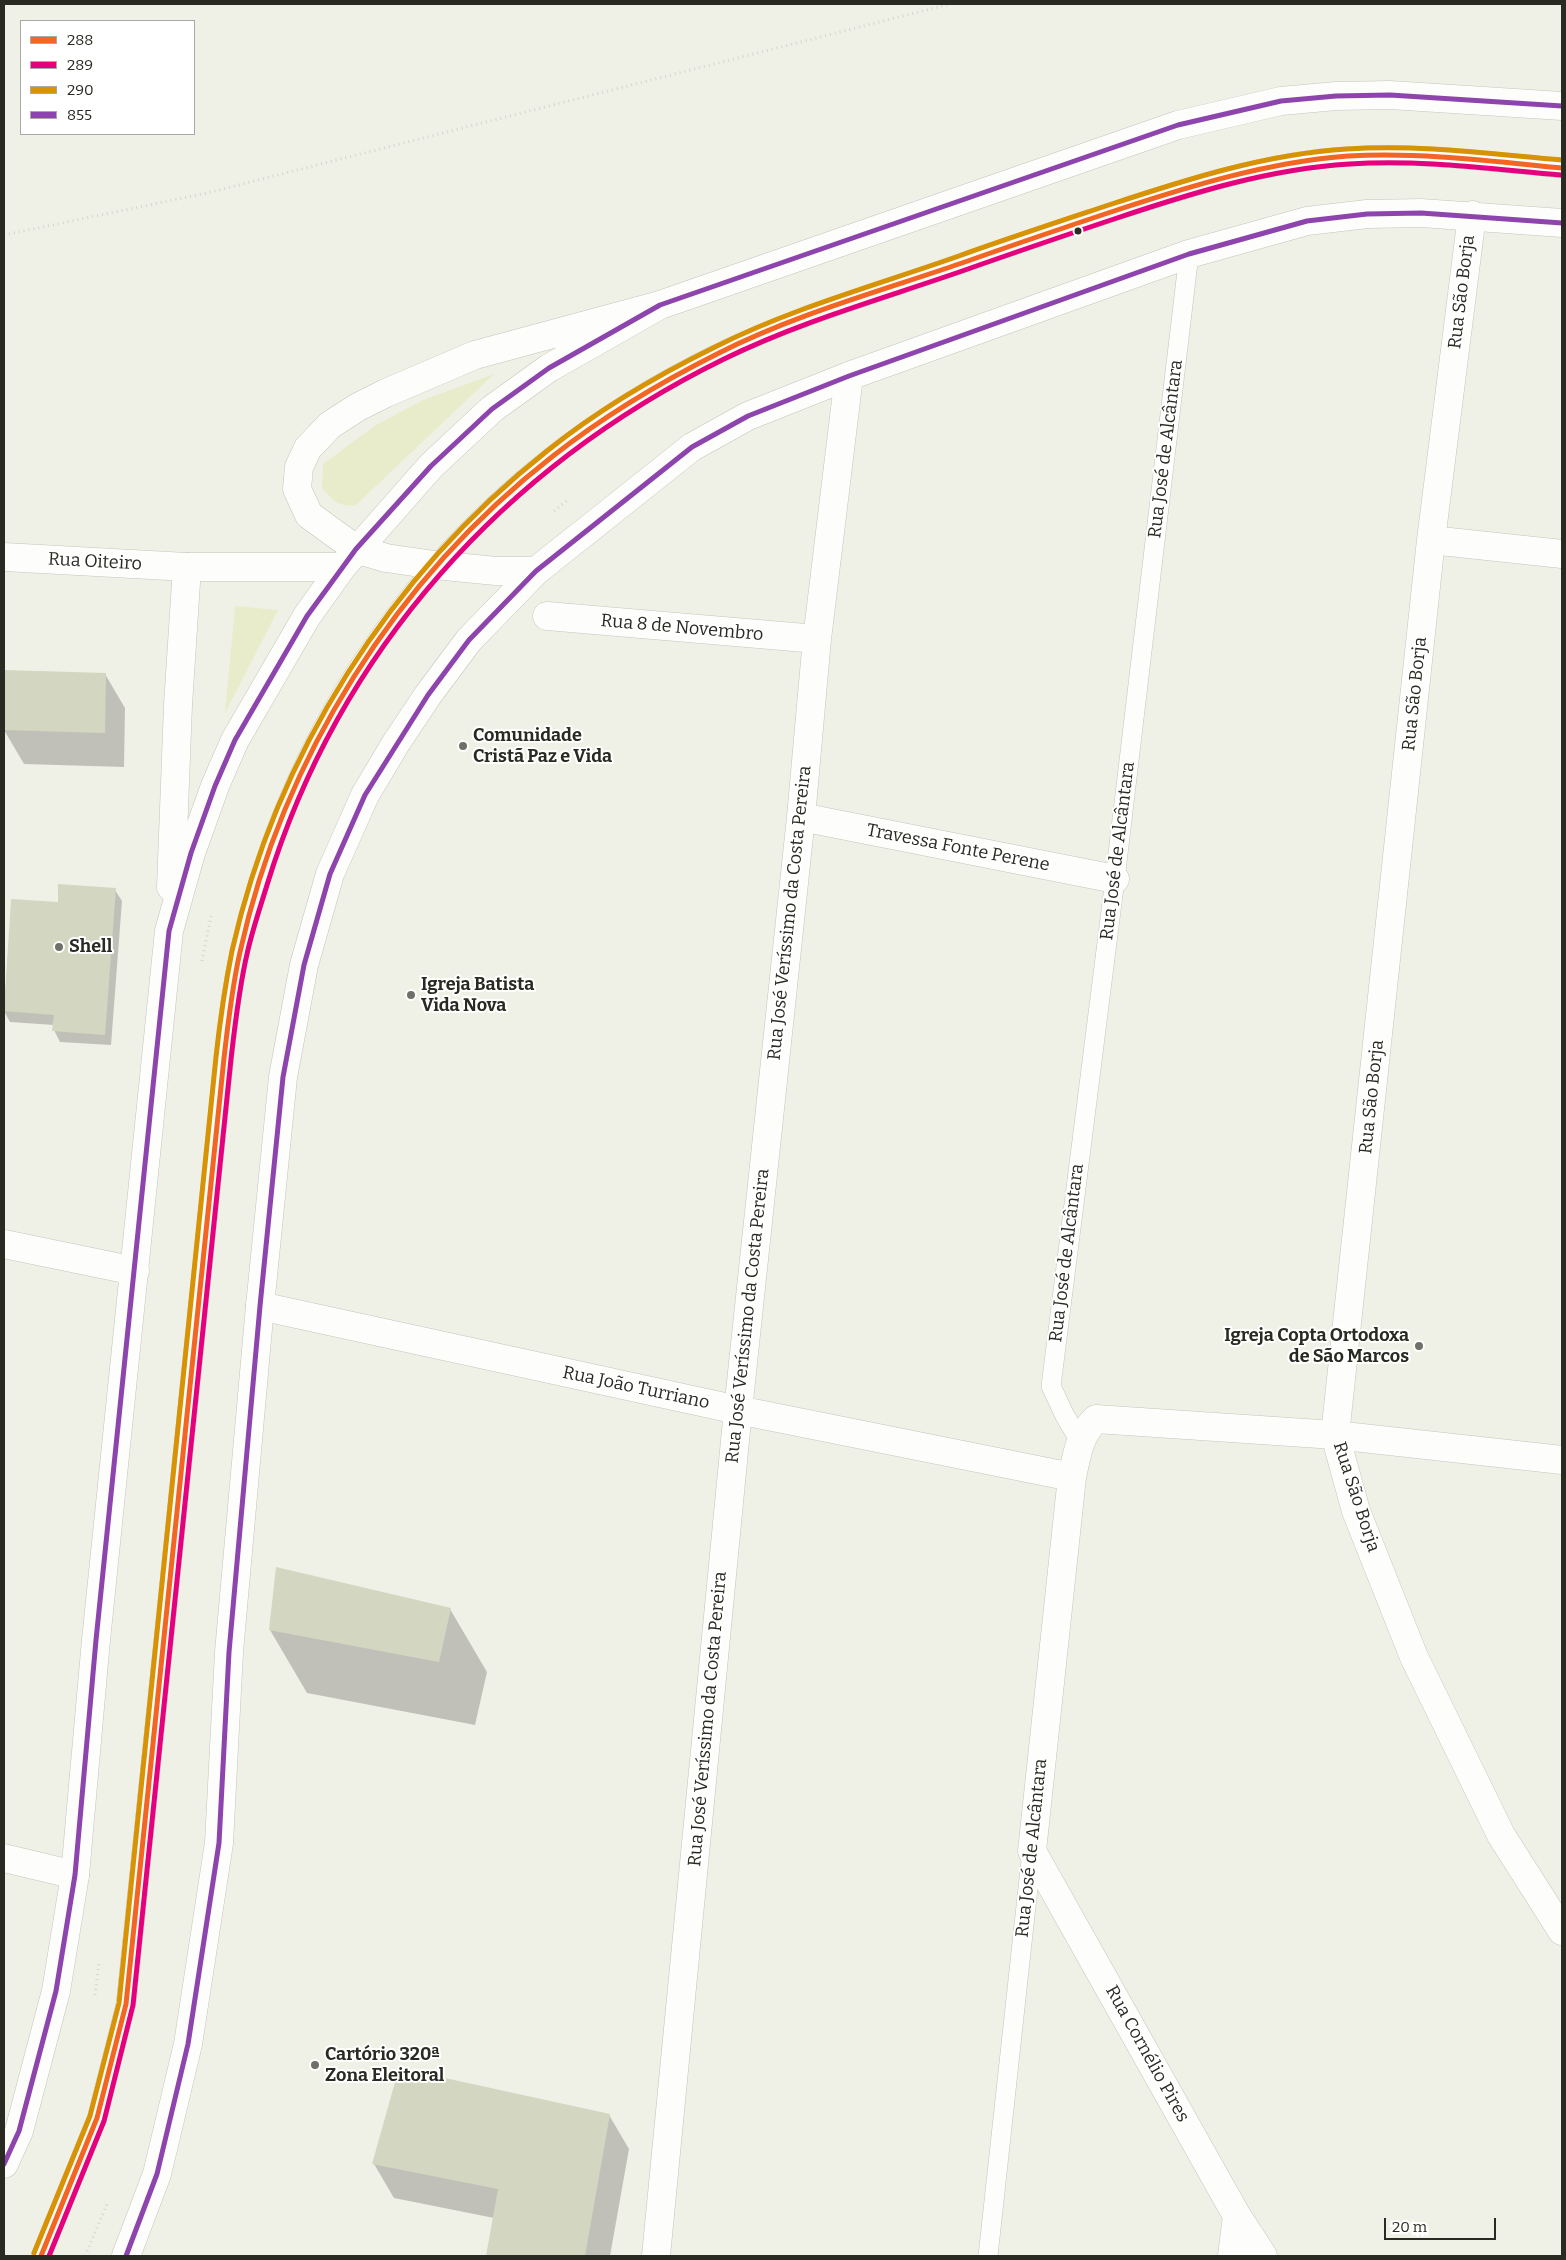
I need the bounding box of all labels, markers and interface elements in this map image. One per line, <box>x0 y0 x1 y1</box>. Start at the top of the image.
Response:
legend <box>20 20 195 135</box>
text: 288 <box>67 31 93 49</box>
text: 289 <box>67 56 93 74</box>
text: 290 <box>67 81 94 99</box>
text: 855 <box>67 106 92 124</box>
unlabelled marker <box>1073 226 1083 236</box>
street label: Rua São Borja <box>1444 234 1480 350</box>
street label: Rua José de Alcântara <box>1144 359 1188 539</box>
street label: Rua Oiteiro <box>48 549 142 575</box>
street label: Rua 8 de Novembro <box>600 610 764 646</box>
street label: Rua São Borja <box>1398 636 1432 752</box>
place label: Comunidade Cristã Paz e Vida <box>473 725 612 768</box>
marker: Comunidade Cristã Paz e Vida <box>457 740 469 752</box>
street label: Rua José de Alcântara <box>1096 761 1140 941</box>
street label: Rua José Veríssimo da Costa Pereira <box>764 765 816 1061</box>
street label: Travessa Fonte Perene <box>865 820 1051 876</box>
place label: Shell <box>69 936 112 958</box>
marker: Shell <box>53 941 65 953</box>
place label: Igreja Batista Vida Nova <box>421 974 534 1016</box>
marker: Igreja Batista Vida Nova <box>405 989 417 1001</box>
street label: Rua São Borja <box>1355 1039 1389 1155</box>
street label: Rua José de Alcântara <box>1045 1163 1089 1343</box>
street label: Rua José Veríssimo da Costa Pereira <box>722 1168 774 1464</box>
place label: Igreja Copta Ortodoxa de São Marcos <box>1224 1325 1409 1368</box>
marker: Igreja Copta Ortodoxa de São Marcos <box>1413 1340 1425 1352</box>
street label: Rua João Turriano <box>561 1362 711 1414</box>
street label: Rua São Borja <box>1328 1439 1384 1555</box>
street label: Rua José Veríssimo da Costa Pereira <box>684 1571 732 1867</box>
street label: Rua José de Alcântara <box>1012 1758 1052 1938</box>
street label: Rua Cornélio Pires <box>1100 1982 1194 2126</box>
place label: Cartório 320ª Zona Eleitoral <box>325 2044 444 2086</box>
marker: Cartório 320ª Zona Eleitoral <box>309 2059 321 2071</box>
scale bar <box>1386 2208 1498 2240</box>
text: 20 m <box>1392 2218 1427 2236</box>

